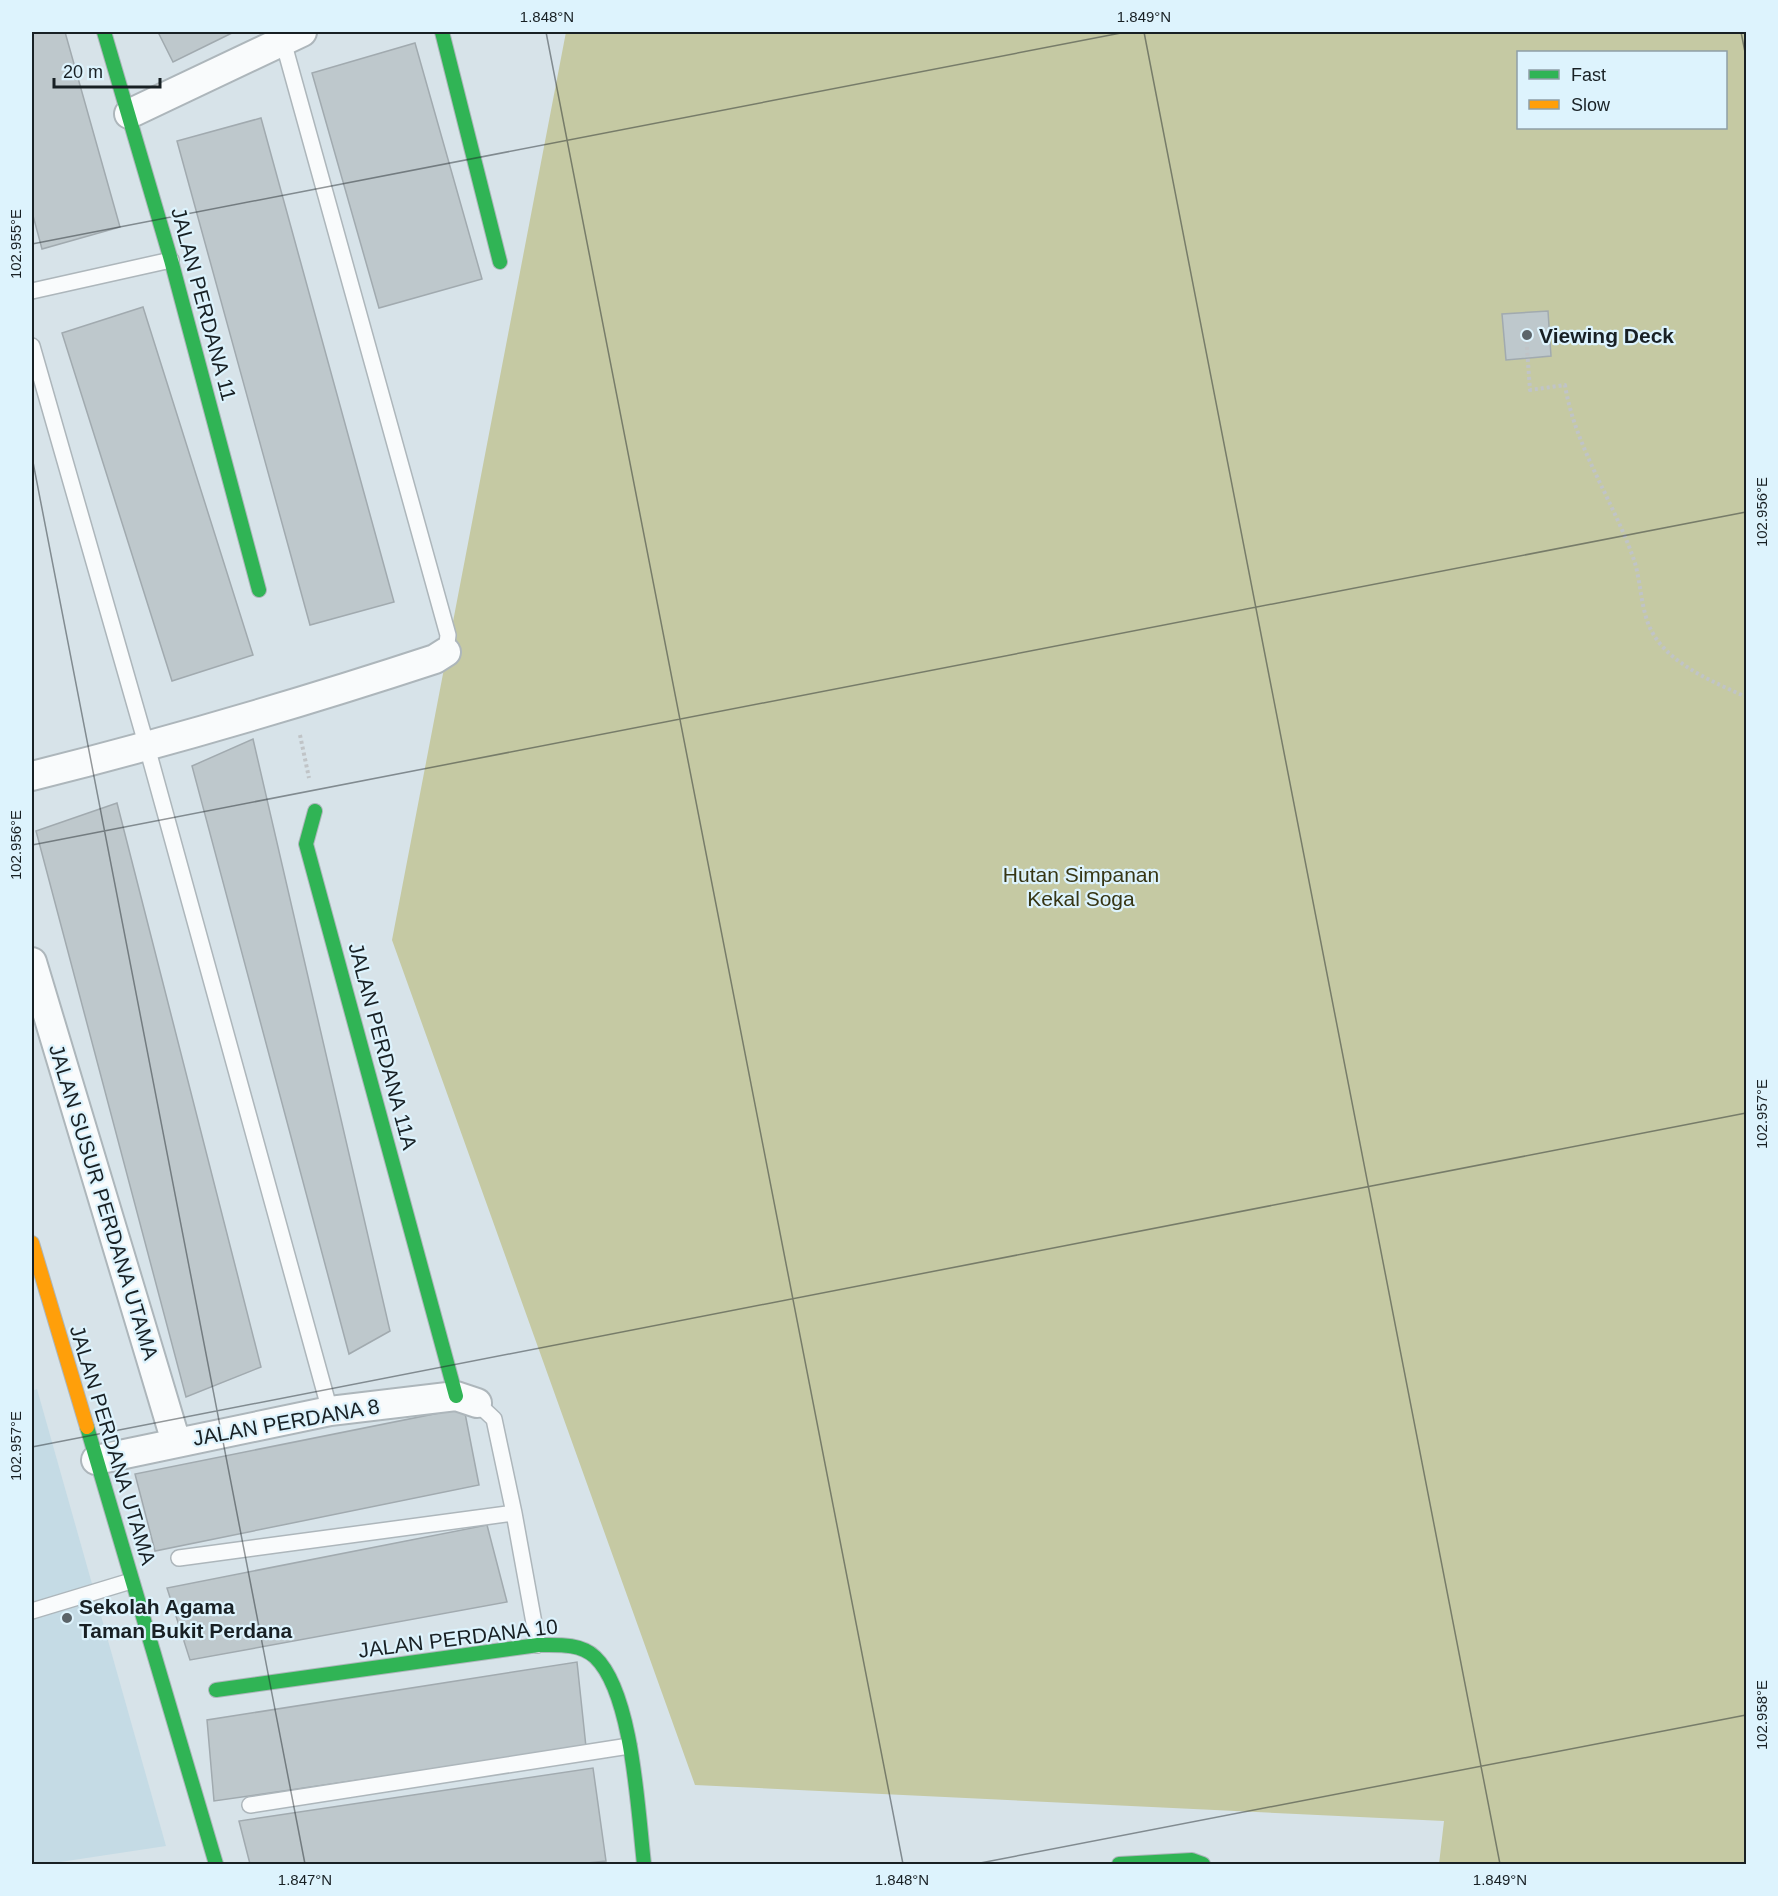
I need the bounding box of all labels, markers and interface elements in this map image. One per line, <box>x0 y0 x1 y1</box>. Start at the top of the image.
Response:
text: 1.848°N <box>520 8 574 25</box>
text: 1.849°N <box>1117 8 1171 25</box>
scale bar <box>54 51 160 89</box>
legend <box>1517 51 1727 129</box>
text: 20 m <box>63 62 103 82</box>
text: Fast <box>1571 65 1606 85</box>
text: Slow <box>1571 95 1611 115</box>
street label: JALAN PERDANA 11 <box>167 205 241 403</box>
text: 102.955°E <box>7 209 24 279</box>
place label: Viewing Deck <box>1539 324 1674 347</box>
marker: Viewing Deck <box>1520 328 1534 342</box>
text: 102.956°E <box>1753 477 1770 547</box>
text: 102.956°E <box>7 810 24 880</box>
park label: Hutan Simpanan Kekal Soga <box>1003 863 1159 910</box>
street label: JALAN PERDANA 11A <box>344 940 422 1152</box>
street label: JALAN SUSUR PERDANA UTAMA <box>45 1041 163 1363</box>
text: 102.957°E <box>1753 1079 1770 1149</box>
street label: JALAN PERDANA UTAMA <box>66 1322 160 1568</box>
street label: JALAN PERDANA 8 <box>191 1394 381 1450</box>
text: 102.957°E <box>7 1411 24 1481</box>
place label: Sekolah Agama Taman Bukit Perdana <box>79 1595 292 1642</box>
marker: Sekolah Agama Taman Bukit Perdana <box>60 1611 74 1625</box>
street label: JALAN PERDANA 10 <box>357 1614 559 1662</box>
text: 102.958°E <box>1753 1680 1770 1750</box>
text: 1.847°N <box>278 1871 332 1888</box>
text: 1.848°N <box>875 1871 929 1888</box>
text: 1.849°N <box>1473 1871 1527 1888</box>

